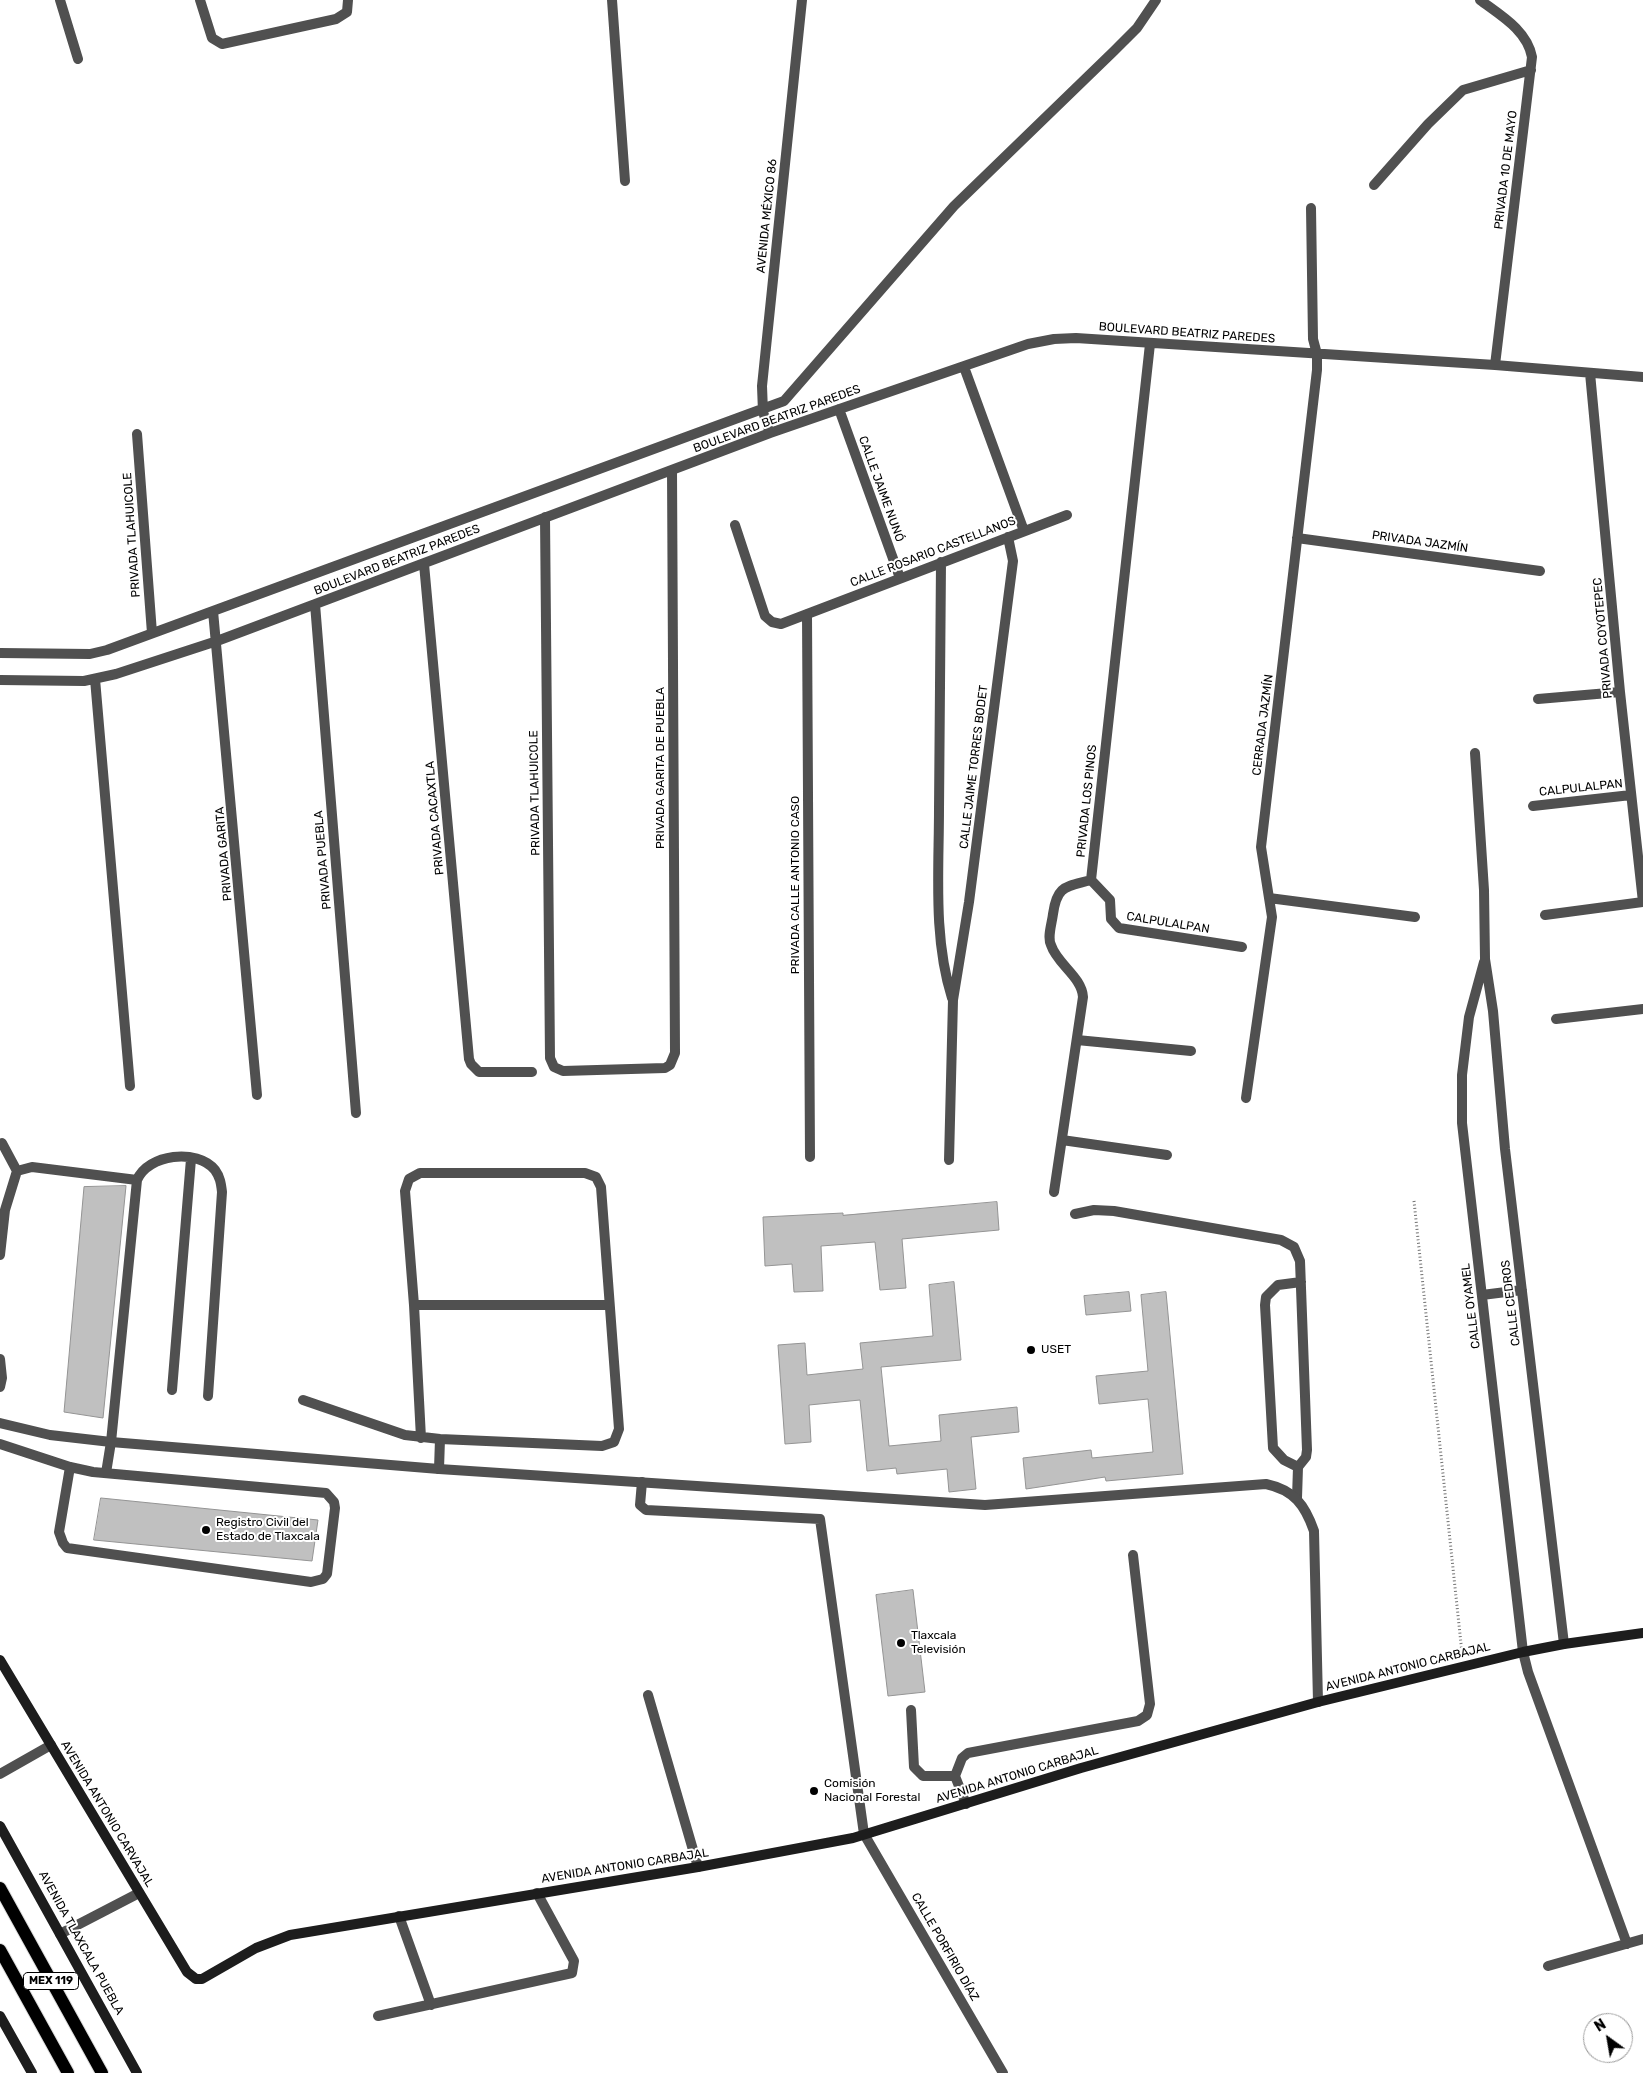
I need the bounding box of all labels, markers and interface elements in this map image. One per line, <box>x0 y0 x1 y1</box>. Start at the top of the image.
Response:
street label: PRIVADA 10 DE MAYO <box>1492 110 1520 230</box>
street label: AVENIDA MÉXICO 86 <box>754 158 780 274</box>
street label: BOULEVARD BEATRIZ PAREDES <box>1098 320 1276 346</box>
street label: BOULEVARD BEATRIZ PAREDES <box>691 382 863 456</box>
street label: CALLE JAIME NUNÓ <box>855 434 907 544</box>
street label: PRIVADA TLAHUICOLE <box>120 472 144 598</box>
street label: CALLE ROSARIO CASTELLANOS <box>848 514 1018 590</box>
street label: BOULEVARD BEATRIZ PAREDES <box>312 522 482 598</box>
street label: PRIVADA JAZMÍN <box>1371 528 1469 556</box>
street label: PRIVADA COYOTEPEC <box>1591 577 1615 699</box>
street label: CERRADA JAZMÍN <box>1250 674 1276 776</box>
street label: CALLE JAIME TORRES BODET <box>957 684 991 850</box>
street label: PRIVADA GARITA DE PUEBLA <box>654 687 668 849</box>
street label: PRIVADA TLAHUICOLE <box>527 730 543 856</box>
street label: PRIVADA LOS PINOS <box>1074 744 1100 858</box>
street label: PRIVADA CACAXTLA <box>423 760 447 876</box>
street label: CALPULALPAN <box>1538 776 1624 800</box>
street label: PRIVADA CALLE ANTONIO CASO <box>789 796 803 974</box>
street label: PRIVADA GARITA <box>213 806 235 902</box>
street label: PRIVADA PUEBLA <box>311 810 335 910</box>
street label: CALPULALPAN <box>1125 909 1211 937</box>
street label: CALLE CEDROS <box>1499 1259 1523 1347</box>
street label: CALLE OYAMEL <box>1459 1262 1483 1350</box>
place label: USET <box>1041 1343 1071 1357</box>
marker: USET <box>1025 1344 1037 1356</box>
place label: Registro Civil del Estado de Tlaxcala <box>216 1516 320 1544</box>
marker: Registro Civil del Estado de Tlaxcala <box>200 1524 212 1536</box>
place label: Tlaxcala Televisión <box>911 1629 966 1657</box>
marker: Tlaxcala Televisión <box>895 1637 907 1649</box>
street label: AVENIDA ANTONIO CARBAJAL <box>1324 1640 1492 1694</box>
street label: AVENIDA ANTONIO CARVAJAL <box>57 1738 157 1890</box>
street label: AVENIDA ANTONIO CARBAJAL <box>934 1743 1100 1807</box>
place label: Comisión Nacional Forestal <box>824 1777 920 1805</box>
marker: Comisión Nacional Forestal <box>808 1785 820 1797</box>
street label: AVENIDA ANTONIO CARBAJAL <box>540 1846 710 1886</box>
street label: AVENIDA TLAXCALA PUEBLA <box>35 1869 127 2017</box>
street label: CALLE PORFIRIO DÍAZ <box>908 1890 982 2004</box>
road number: MEX 119 <box>23 1972 78 1990</box>
north arrow <box>1583 2013 1633 2063</box>
text: N <box>1592 2016 1609 2036</box>

